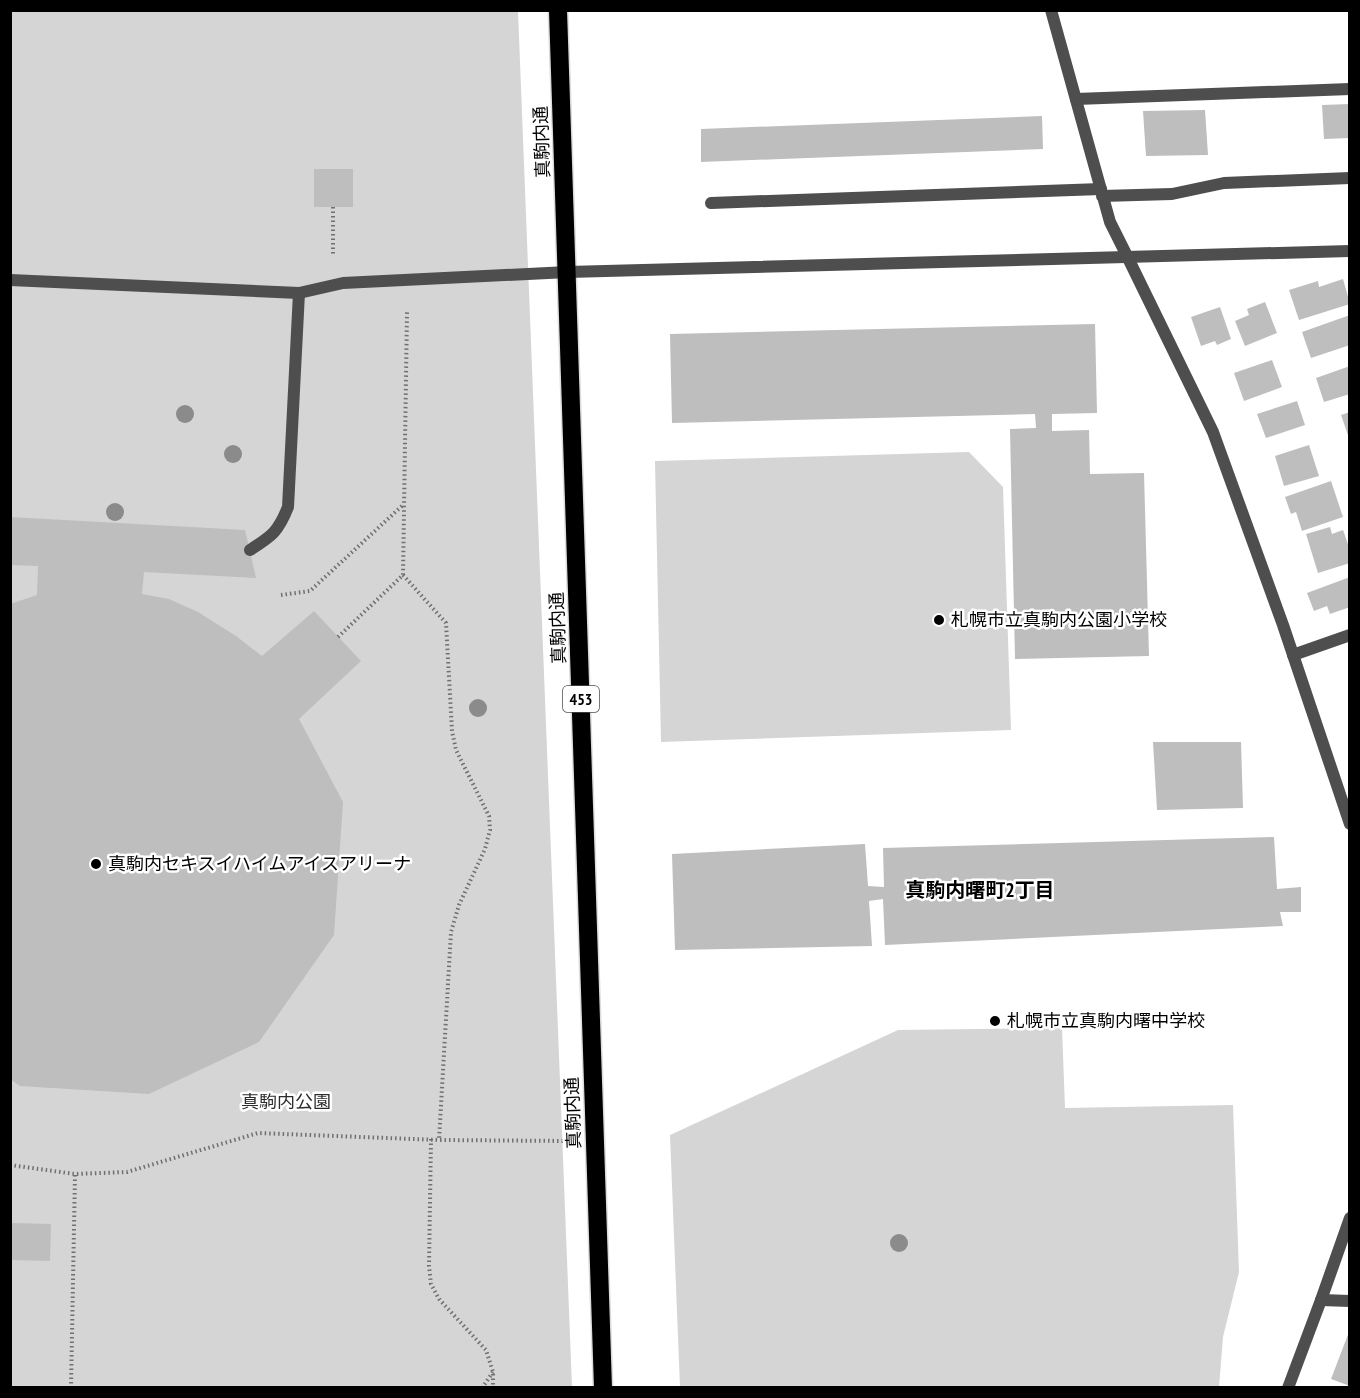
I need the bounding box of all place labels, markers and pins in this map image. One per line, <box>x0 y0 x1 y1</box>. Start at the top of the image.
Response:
place label: 札幌市立真駒内公園小学校 <box>951 608 1167 631</box>
marker: 札幌市立真駒内公園小学校 <box>932 613 946 627</box>
place label: 真駒内セキスイハイムアイスアリーナ <box>108 852 411 875</box>
marker: 真駒内セキスイハイムアイスアリーナ <box>89 857 103 871</box>
place label: 札幌市立真駒内曙中学校 <box>1007 1009 1205 1032</box>
marker: 札幌市立真駒内曙中学校 <box>988 1014 1002 1028</box>

